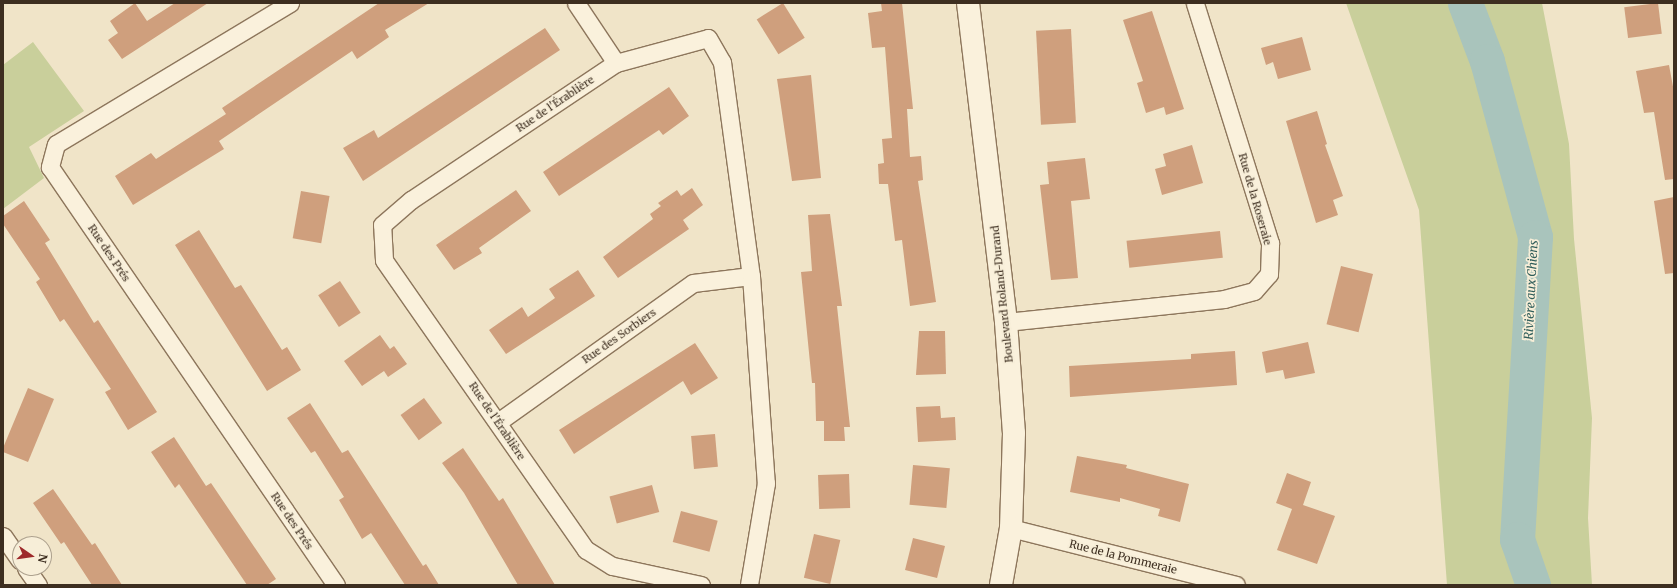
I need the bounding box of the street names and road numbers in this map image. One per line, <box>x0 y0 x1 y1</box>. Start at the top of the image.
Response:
street label: Rue de l'Érablière <box>514 73 596 135</box>
street label: Rue de la Roseraie <box>1236 152 1274 246</box>
street label: Rue des Prés <box>85 222 133 284</box>
street label: Boulevard Roland-Durand <box>988 225 1016 363</box>
street label: Rue des Sorbiers <box>580 306 658 366</box>
street label: Rue de l'Érablière <box>466 380 528 462</box>
street label: Rue des Prés <box>268 490 316 552</box>
street label: Rue de la Pommeraie <box>1068 537 1178 577</box>

